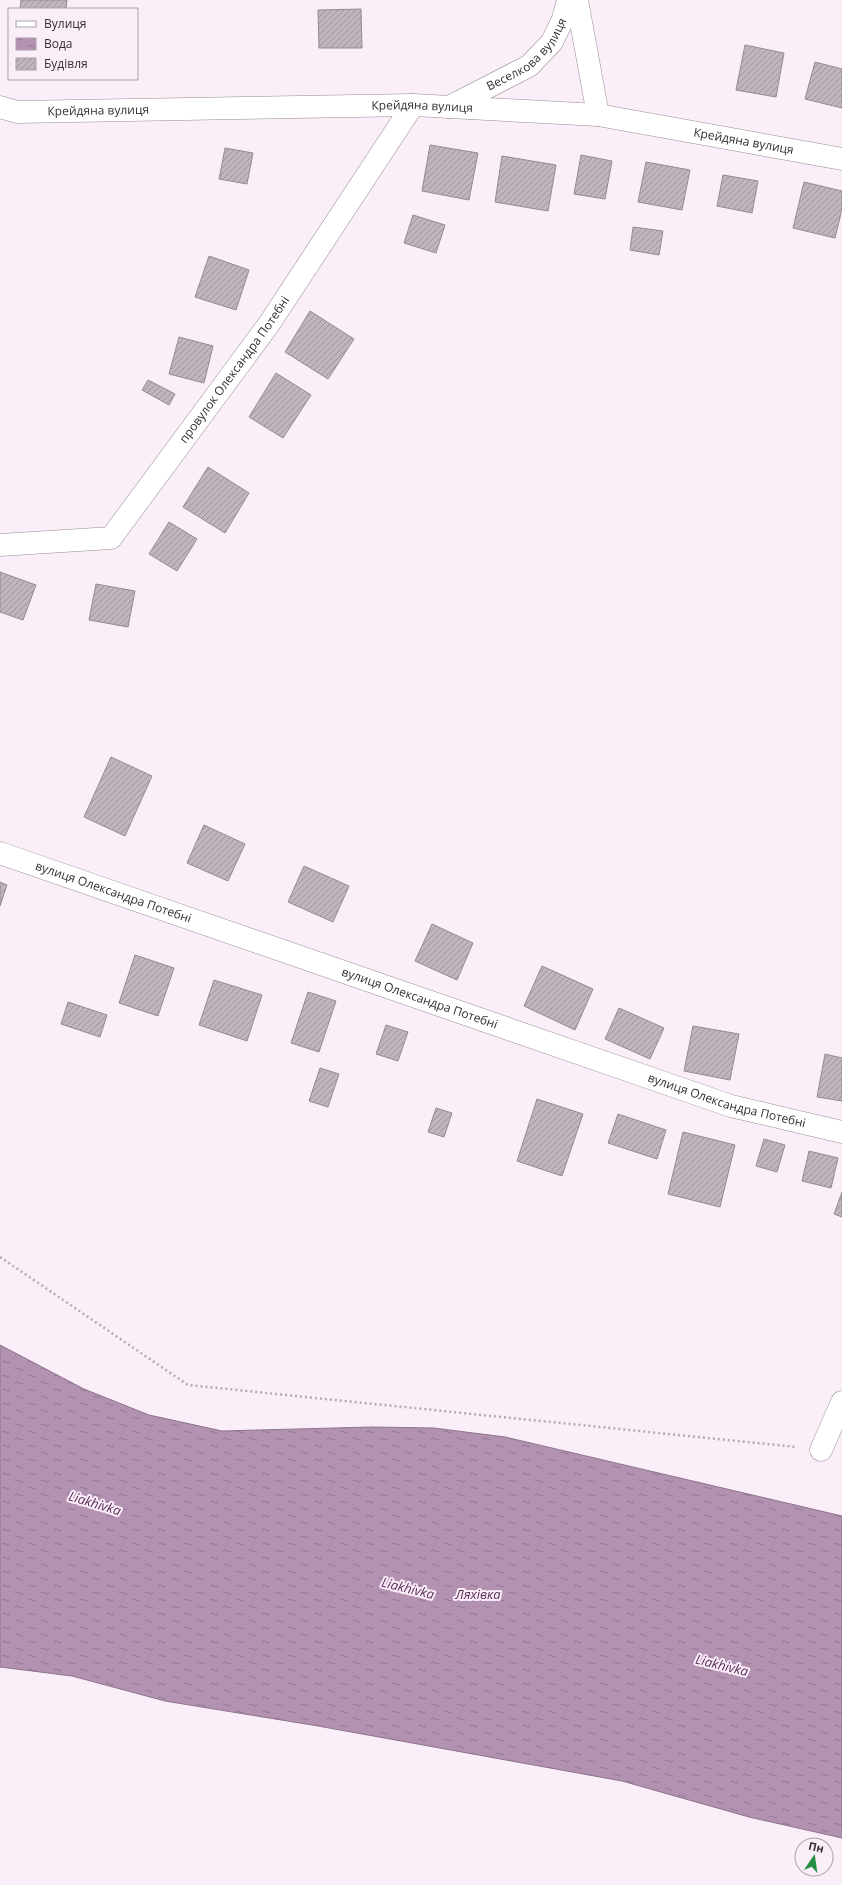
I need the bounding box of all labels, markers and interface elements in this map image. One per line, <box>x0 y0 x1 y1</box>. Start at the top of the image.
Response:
legend <box>8 8 138 80</box>
text: Вулиця <box>44 15 86 32</box>
street label: Веселкова вулиця <box>483 15 570 94</box>
text: Вода <box>44 35 73 52</box>
text: Будівля <box>44 55 88 72</box>
street label: Крейдяна вулиця <box>371 96 473 116</box>
street label: Крейдяна вулиця <box>47 101 149 119</box>
street label: Крейдяна вулиця <box>692 123 795 158</box>
street label: провулок Олександра Потебні <box>175 293 293 446</box>
street label: вулиця Олександра Потебні <box>33 857 194 927</box>
street label: вулиця Олександра Потебні <box>339 963 500 1033</box>
street label: вулиця Олександра Потебні <box>646 1069 808 1131</box>
water label: Liakhivka <box>67 1487 124 1520</box>
water label: Liakhivka <box>380 1573 437 1603</box>
water label: Ляхівка <box>454 1585 501 1603</box>
water label: Liakhivka <box>694 1650 751 1680</box>
north arrow <box>794 1837 834 1877</box>
text: Пн <box>807 1838 826 1856</box>

